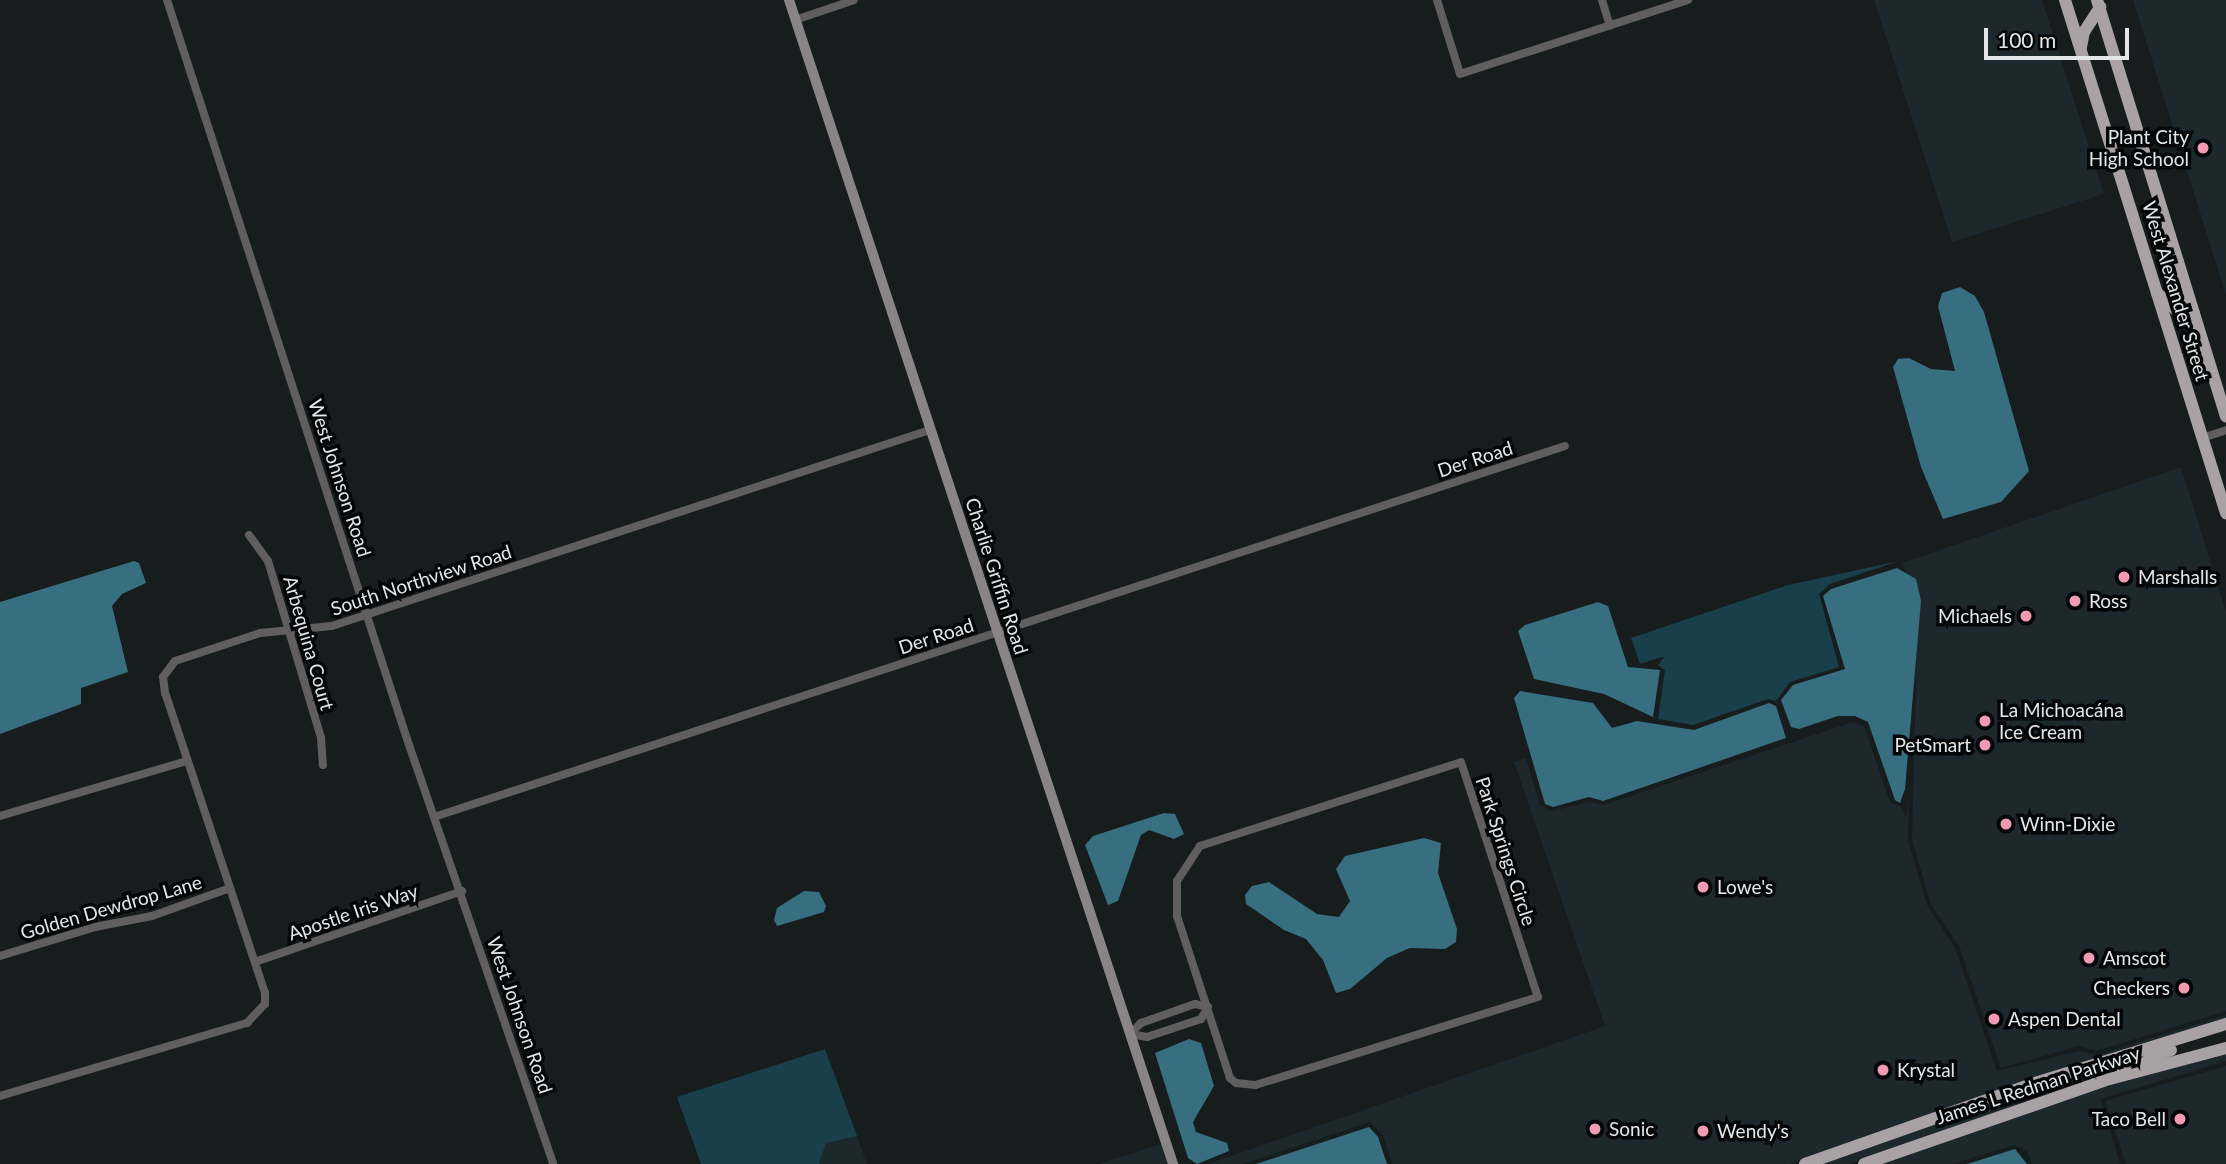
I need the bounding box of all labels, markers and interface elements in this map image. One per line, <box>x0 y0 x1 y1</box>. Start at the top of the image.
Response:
scale bar <box>1988 14 2133 58</box>
text: 100 m <box>1997 27 2056 52</box>
place label: Plant City High School <box>2089 126 2189 170</box>
marker: Plant City High School <box>2195 140 2211 156</box>
street label: West Alexander Street <box>2138 198 2214 384</box>
street label: West Johnson Road <box>304 396 376 560</box>
street label: Der Road <box>1434 436 1516 482</box>
street label: Charlie Griffin Road <box>961 495 1033 657</box>
street label: South Northview Road <box>327 540 515 620</box>
place label: Marshalls <box>2138 566 2217 588</box>
marker: Marshalls <box>2116 569 2132 585</box>
street label: Arbequina Court <box>279 573 339 713</box>
place label: Ross <box>2089 590 2128 612</box>
marker: Ross <box>2067 593 2083 609</box>
place label: Michaels <box>1938 605 2012 627</box>
marker: Michaels <box>2018 608 2034 624</box>
street label: Der Road <box>895 613 977 659</box>
place label: La Michoacána Ice Cream <box>1999 699 2124 743</box>
marker: La Michoacána Ice Cream <box>1977 713 1993 729</box>
place label: PetSmart <box>1894 734 1971 756</box>
marker: PetSmart <box>1977 737 1993 753</box>
street label: Park Springs Circle <box>1471 774 1541 928</box>
place label: Winn-Dixie <box>2020 813 2115 835</box>
marker: Winn-Dixie <box>1998 816 2014 832</box>
street label: Golden Dewdrop Lane <box>18 870 204 944</box>
place label: Lowe's <box>1717 876 1773 898</box>
street label: Apostle Iris Way <box>285 879 421 945</box>
marker: Lowe's <box>1695 879 1711 895</box>
street label: West Johnson Road <box>482 933 558 1097</box>
place label: Amscot <box>2103 947 2166 969</box>
marker: Amscot <box>2081 950 2097 966</box>
place label: Checkers <box>2093 977 2170 999</box>
marker: Checkers <box>2176 980 2192 996</box>
place label: Aspen Dental <box>2008 1008 2121 1030</box>
marker: Aspen Dental <box>1986 1011 2002 1027</box>
street label: James L Redman Parkway <box>1933 1041 2143 1129</box>
place label: Krystal <box>1897 1059 1955 1081</box>
marker: Krystal <box>1875 1062 1891 1078</box>
place label: Taco Bell <box>2092 1108 2166 1130</box>
marker: Taco Bell <box>2172 1111 2188 1127</box>
place label: Sonic <box>1609 1118 1654 1140</box>
place label: Wendy's <box>1717 1120 1789 1142</box>
marker: Sonic <box>1587 1121 1603 1137</box>
marker: Wendy's <box>1695 1123 1711 1139</box>

